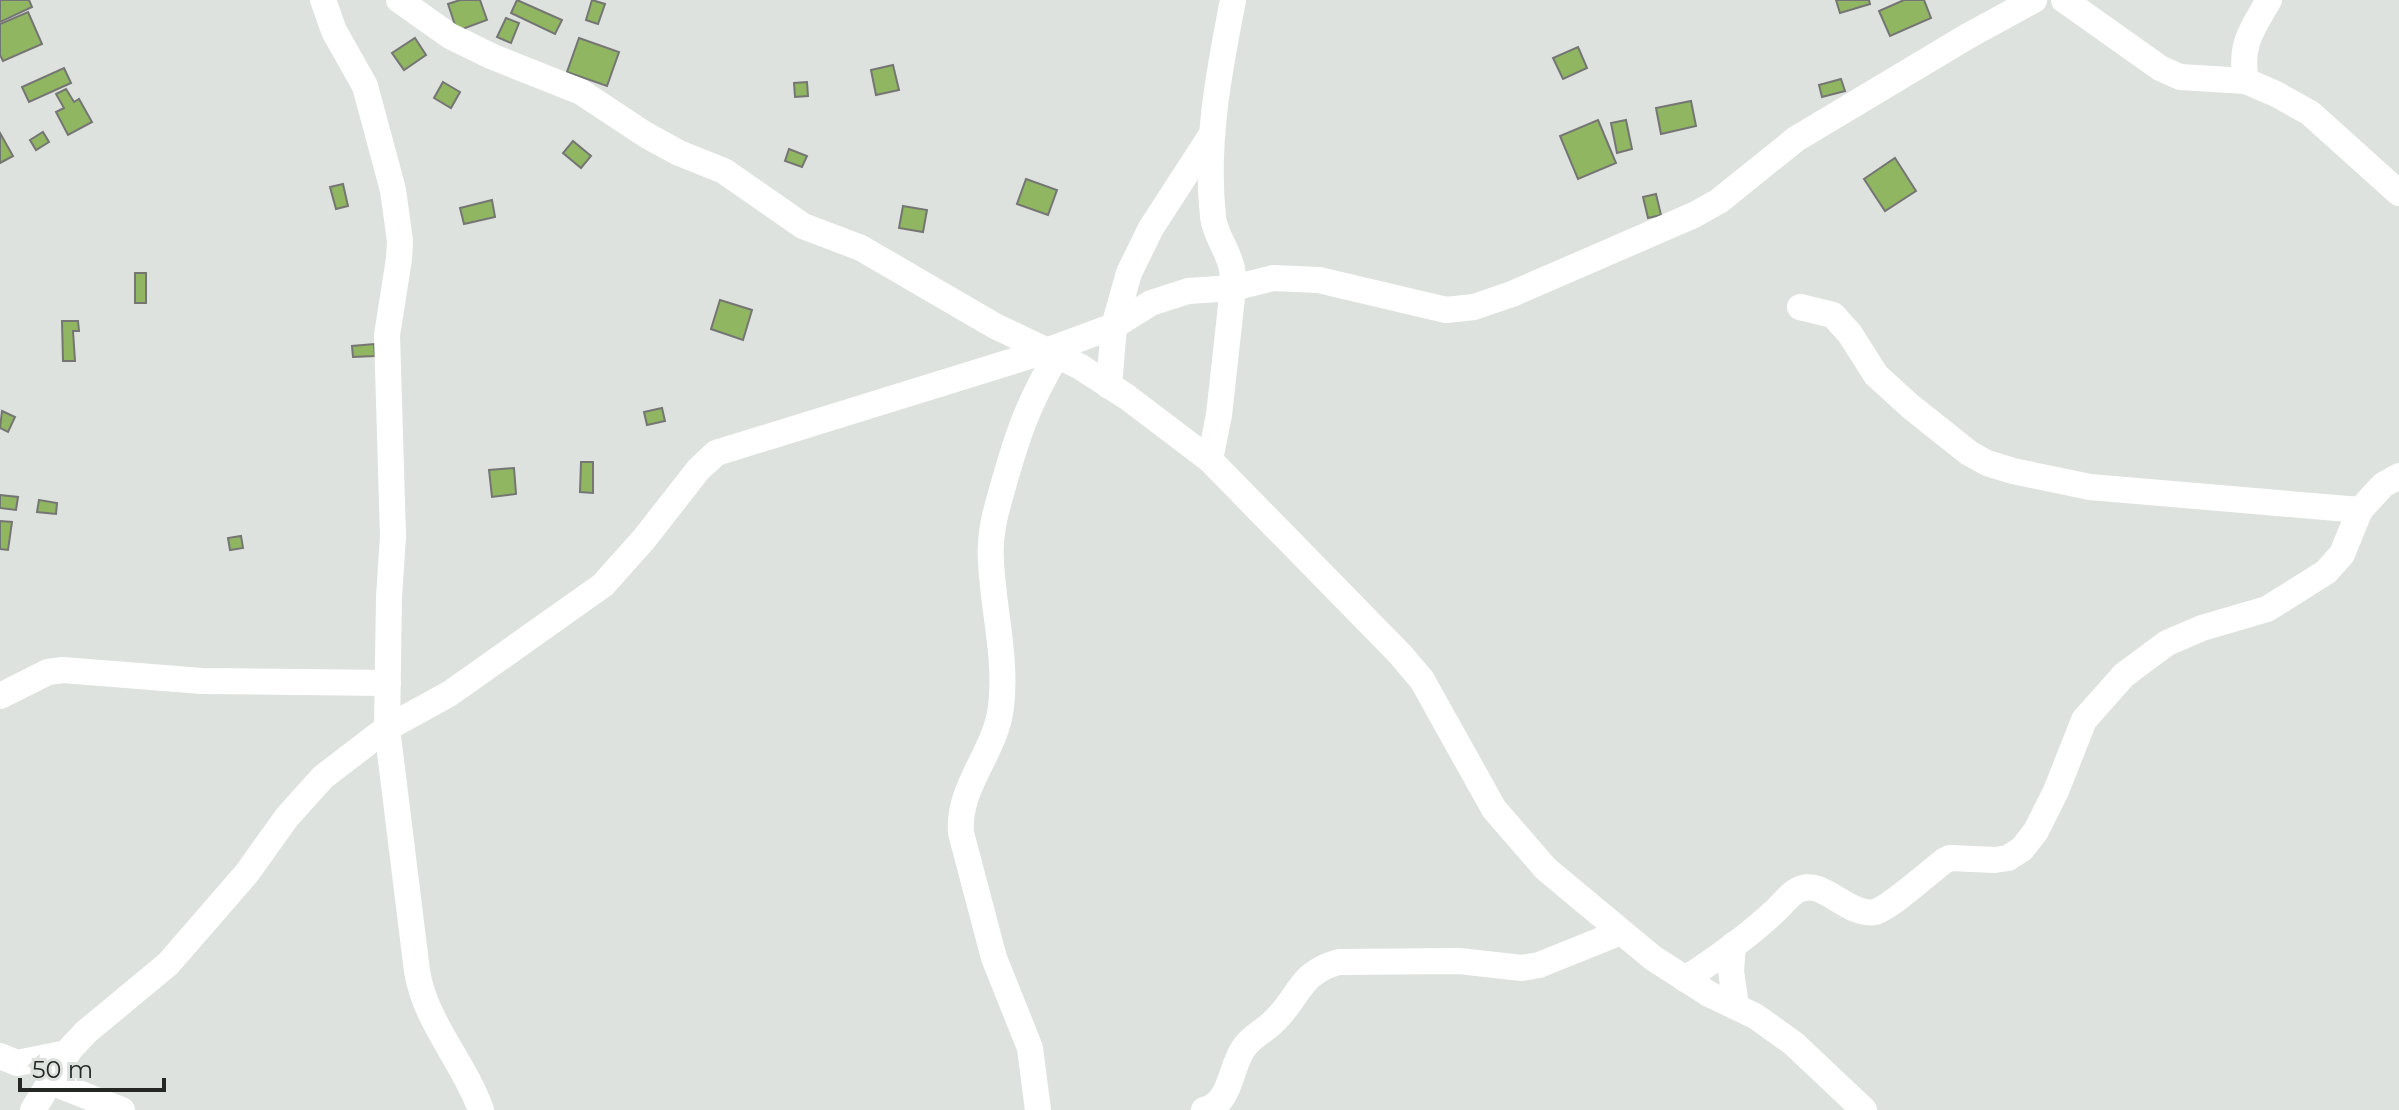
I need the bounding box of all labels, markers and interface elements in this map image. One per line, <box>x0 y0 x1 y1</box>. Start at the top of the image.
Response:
scale bar <box>20 1042 164 1092</box>
text: 50 m <box>32 1055 93 1084</box>

